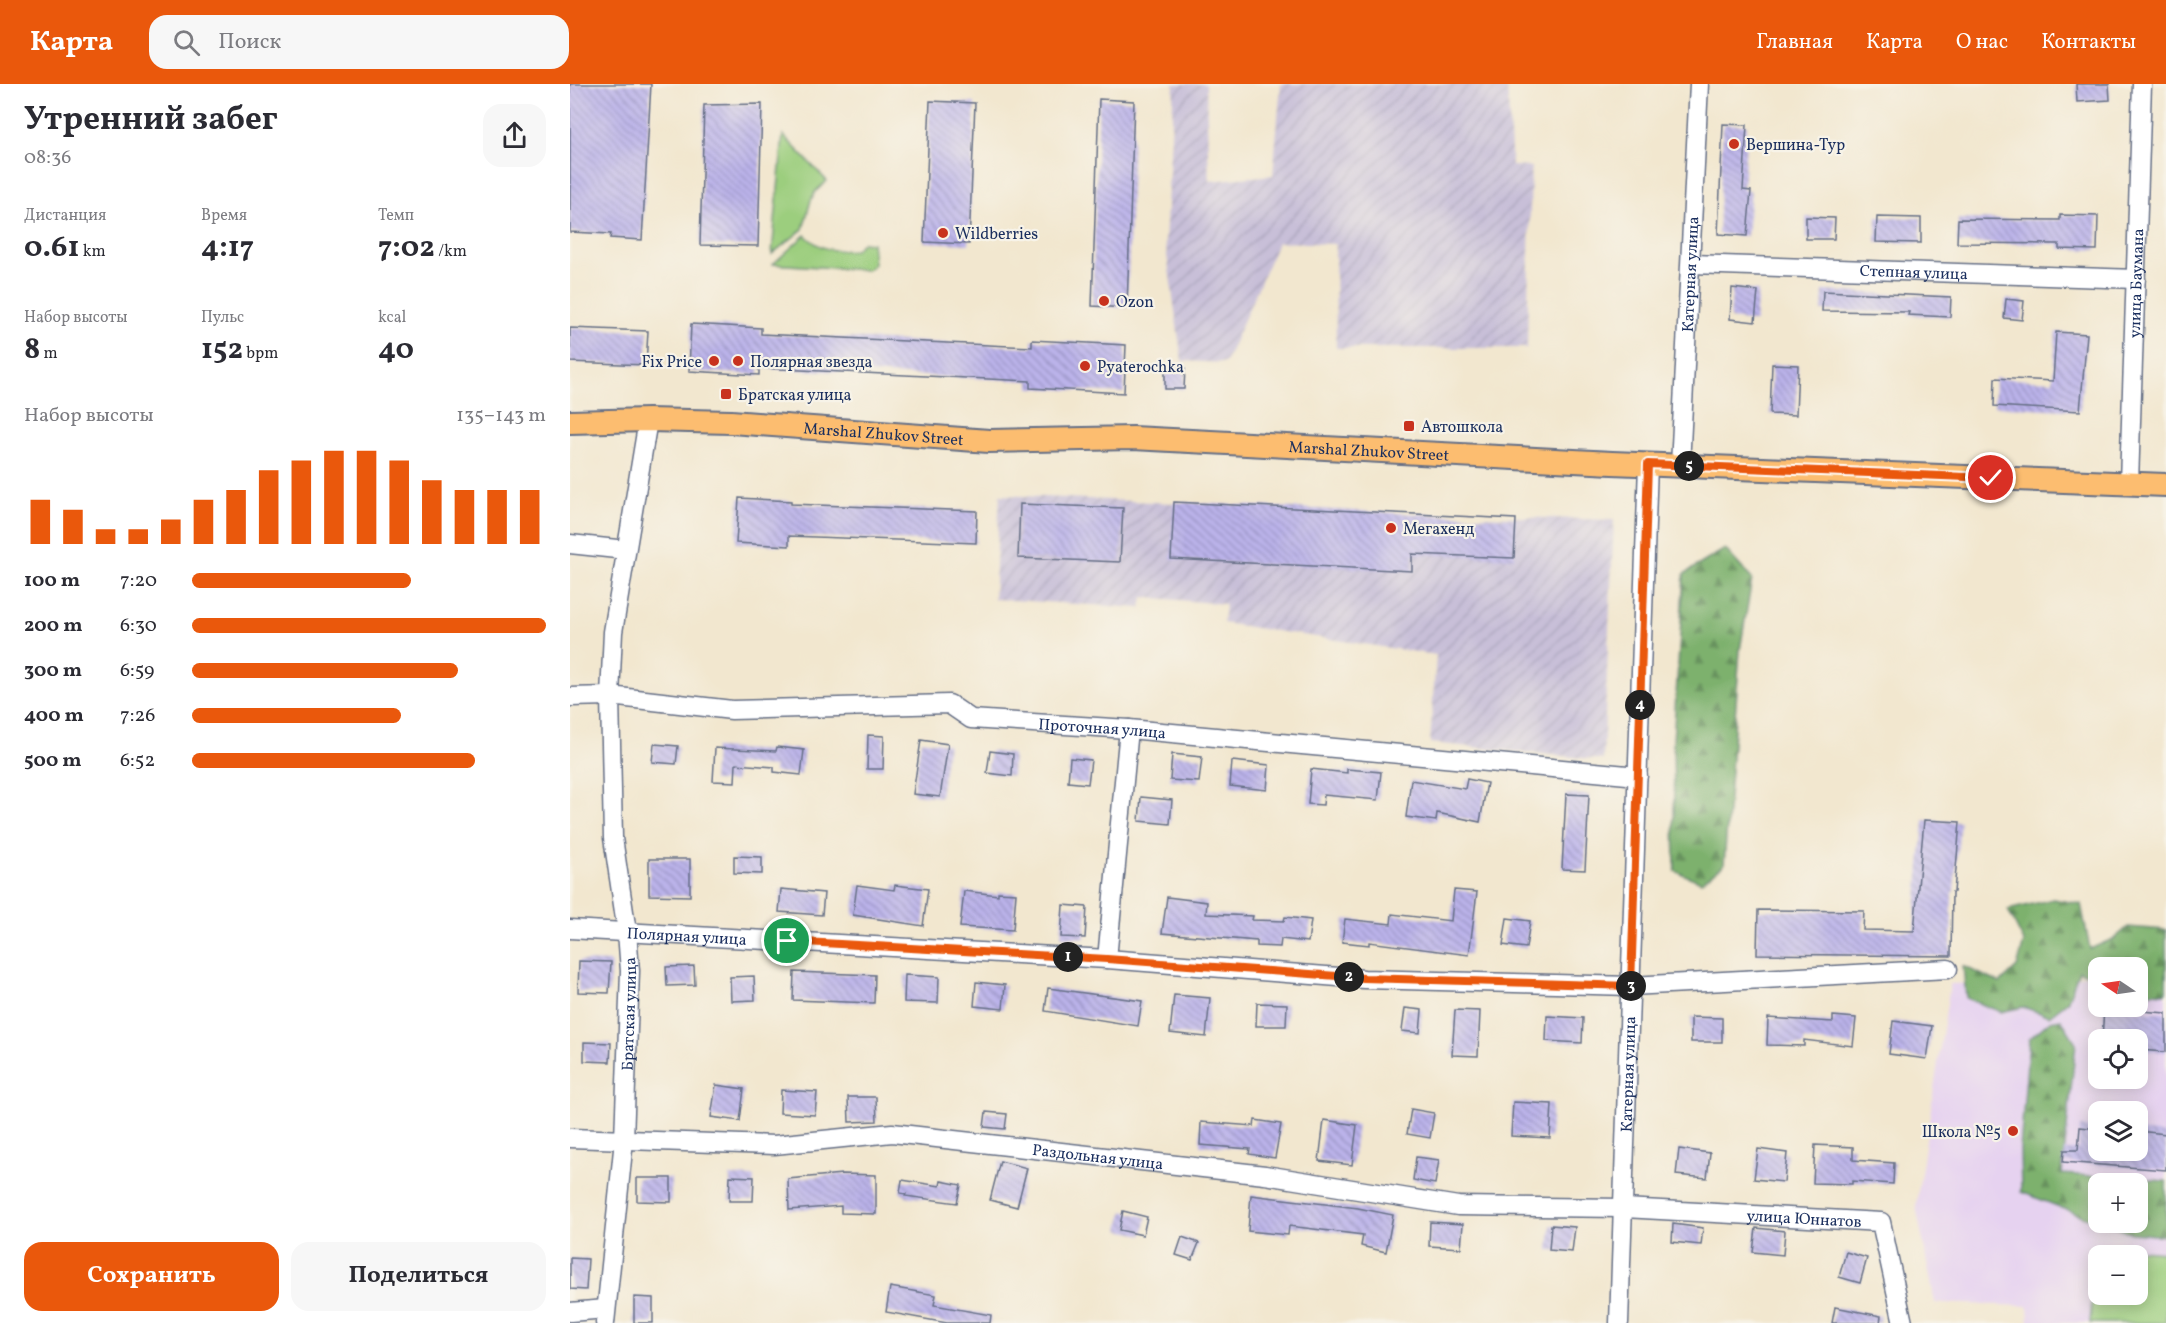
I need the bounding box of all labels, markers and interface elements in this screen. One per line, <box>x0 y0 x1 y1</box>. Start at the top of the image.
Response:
search box <box>149 15 569 69</box>
text: Карта <box>30 23 113 62</box>
icon: search <box>170 26 203 59</box>
text: Поиск <box>218 27 281 58</box>
text: Главная <box>1756 28 1833 57</box>
text: Карта <box>1866 28 1923 57</box>
text: О нас <box>1956 28 2008 57</box>
text: Контакты <box>2041 28 2136 57</box>
text: Утренний забег <box>24 98 278 144</box>
button: share <box>483 104 546 167</box>
place label: Вершина-Тур <box>1746 135 1845 157</box>
marker: Вершина-Тур <box>1727 137 1741 151</box>
text: 08:36 <box>24 144 71 172</box>
text: Дистанция <box>24 205 106 227</box>
text: Время <box>201 205 247 227</box>
text: Темп <box>378 205 414 227</box>
street label: Катерная улица <box>1678 216 1705 333</box>
place label: Wildberries <box>955 224 1038 246</box>
marker: Wildberries <box>936 226 950 240</box>
text: 0.61 <box>24 227 80 269</box>
text: 4:17 <box>201 227 254 269</box>
text: 7:02 <box>378 227 435 269</box>
street label: улица Баумана <box>2125 228 2150 338</box>
text: km <box>80 241 106 263</box>
text: /km <box>435 241 467 263</box>
street label: Степная улица <box>1859 261 1968 286</box>
place label: Ozon <box>1116 292 1154 314</box>
marker: Ozon <box>1097 294 1111 308</box>
text: Набор высоты <box>24 307 128 329</box>
text: Пульс <box>201 307 244 329</box>
text: kcal <box>378 307 406 329</box>
text: 8 <box>24 329 40 371</box>
text: 152 <box>201 329 243 371</box>
text: 40 <box>378 329 414 371</box>
text: m <box>40 343 58 365</box>
text: bpm <box>243 343 278 365</box>
place label: Fix Price <box>642 352 702 374</box>
place label: Полярная звезда <box>750 352 872 374</box>
marker: Fix Price <box>707 354 721 368</box>
marker: Полярная звезда <box>731 354 745 368</box>
place label: Pyaterochka <box>1097 357 1184 379</box>
marker: Pyaterochka <box>1078 359 1092 373</box>
place label: Братская улица <box>738 385 852 407</box>
marker: Братская улица <box>719 387 733 401</box>
text: Набор высоты <box>24 402 154 430</box>
text: 135–143 m <box>456 402 546 430</box>
place label: Автошкола <box>1421 417 1503 439</box>
street label: Marshal Zhukov Street <box>802 418 965 452</box>
marker: Автошкола <box>1402 419 1416 433</box>
street label: Marshal Zhukov Street <box>1288 437 1450 468</box>
pin: 5 <box>1674 451 1704 481</box>
pin <box>1965 452 2016 503</box>
text: 5 <box>1685 455 1693 477</box>
icon: check <box>1974 461 2007 494</box>
place label: Мегахенд <box>1403 519 1474 541</box>
marker: Мегахенд <box>1384 521 1398 535</box>
text: 100 m <box>24 567 80 595</box>
text: 7:20 <box>120 567 157 595</box>
text: 200 m <box>24 612 82 640</box>
text: 6:30 <box>120 612 157 640</box>
text: 300 m <box>24 657 82 685</box>
text: 6:59 <box>120 657 154 685</box>
pin: 4 <box>1625 690 1655 720</box>
text: 4 <box>1635 694 1645 716</box>
text: 400 m <box>24 702 84 730</box>
text: 7:26 <box>120 702 155 730</box>
street label: Проточная улица <box>1038 714 1167 745</box>
text: 500 m <box>24 747 82 775</box>
text: 6:52 <box>120 747 155 775</box>
pin <box>761 915 812 966</box>
street label: Полярная улица <box>626 923 747 952</box>
icon: arrive <box>770 924 803 957</box>
pin: 1 <box>1053 942 1083 972</box>
text: 1 <box>1065 946 1071 968</box>
street label: Братская улица <box>617 956 643 1071</box>
north arrow <box>2088 957 2148 1017</box>
map controls <box>2088 957 2148 1305</box>
pin: 2 <box>1334 962 1364 992</box>
text: 2 <box>1345 966 1353 988</box>
pin: 3 <box>1616 971 1646 1001</box>
text: 3 <box>1627 975 1635 997</box>
street label: Катерная улица <box>1616 1016 1642 1133</box>
button: locate <box>2088 1029 2148 1089</box>
button: layers <box>2088 1101 2148 1161</box>
place label: Школа №5 <box>1922 1122 2001 1144</box>
marker: Школа №5 <box>2006 1124 2020 1138</box>
street label: Раздольная улица <box>1031 1140 1164 1176</box>
button: + <box>2088 1173 2148 1233</box>
street label: улица Юннатов <box>1746 1206 1862 1234</box>
button: Сохранить <box>24 1242 279 1311</box>
button: Поделиться <box>291 1242 546 1311</box>
button: − <box>2088 1245 2148 1305</box>

